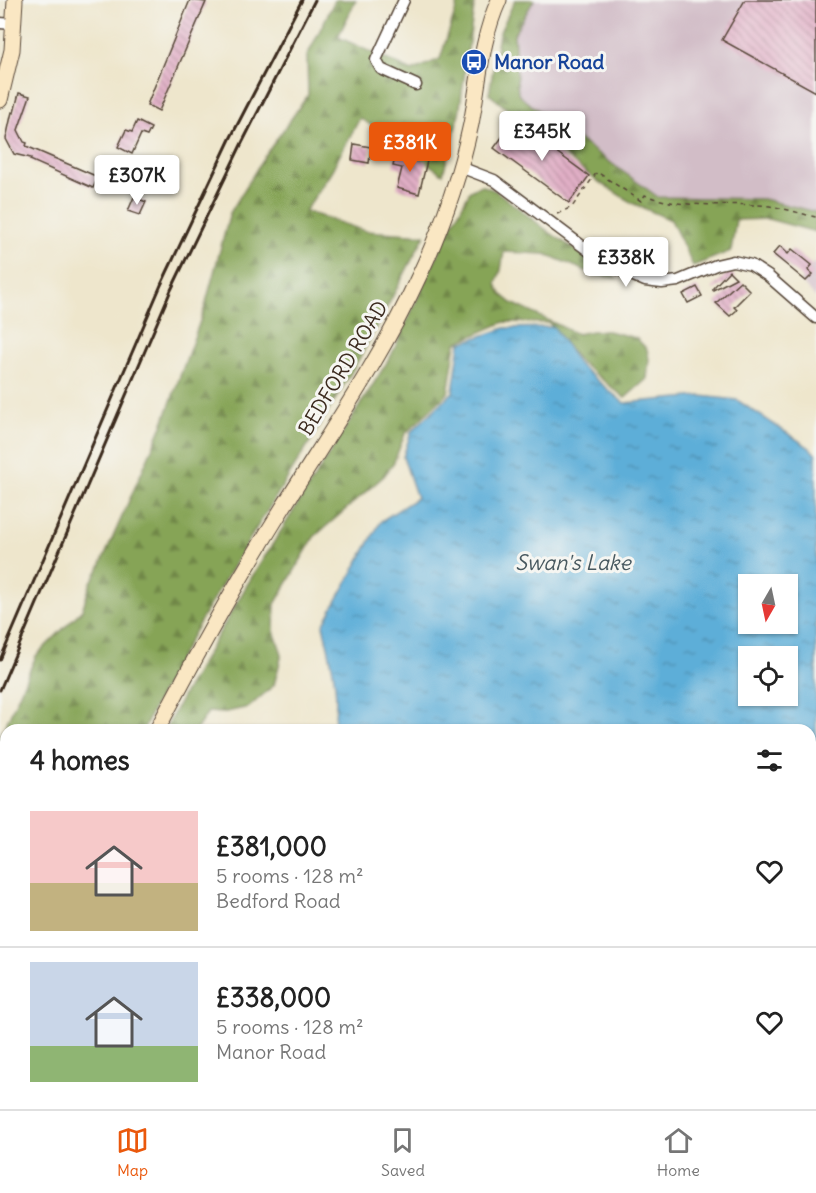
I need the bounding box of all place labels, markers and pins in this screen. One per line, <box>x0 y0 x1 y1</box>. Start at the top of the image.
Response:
bus stop icon: Manor Road <box>459 47 489 77</box>
place label: Manor Road <box>494 49 604 74</box>
pin: £345K <box>500 111 584 162</box>
pin: £381K <box>368 122 452 173</box>
pin: £307K <box>95 155 179 206</box>
pin: £338K <box>584 237 668 288</box>

